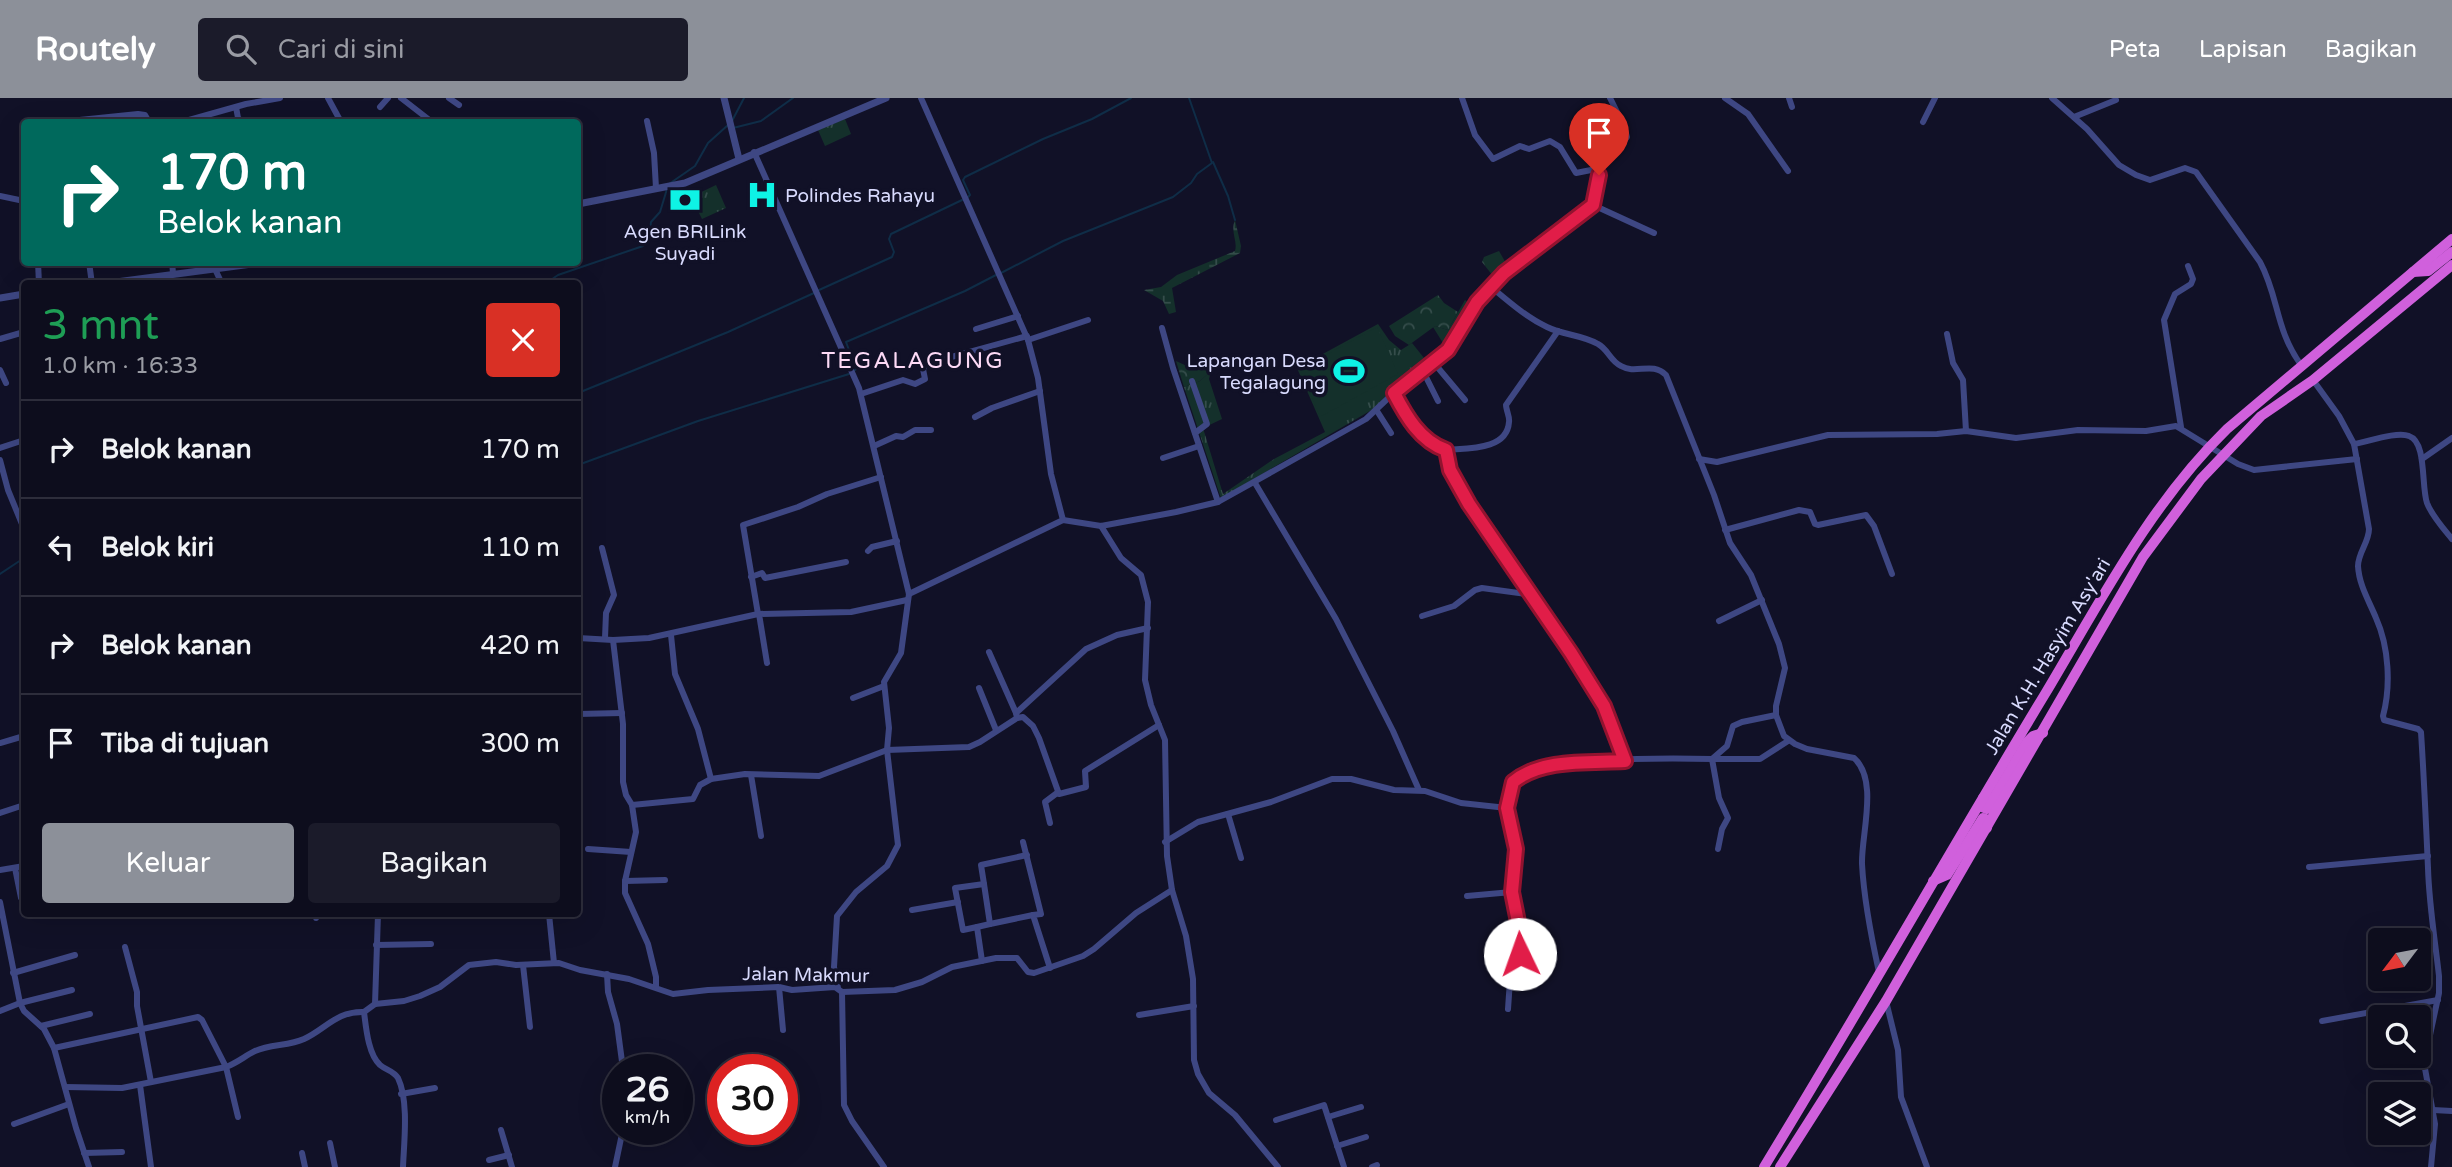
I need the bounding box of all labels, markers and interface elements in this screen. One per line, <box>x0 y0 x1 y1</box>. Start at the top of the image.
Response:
search box <box>198 18 688 81</box>
text: Routely <box>35 30 156 69</box>
icon: search <box>222 30 260 68</box>
text: Cari di sini <box>278 34 404 65</box>
text: Peta <box>2109 35 2161 64</box>
text: Lapisan <box>2199 35 2287 64</box>
text: Bagikan <box>2325 35 2417 64</box>
pin <box>1569 103 1629 175</box>
icon: arrive <box>1580 114 1618 152</box>
text: 170 m <box>157 144 307 203</box>
icon: right <box>42 147 133 238</box>
hospital icon: Polindes Rahayu <box>745 178 779 212</box>
bank icon: Agen BRILink Suyadi <box>668 183 702 217</box>
place label: Polindes Rahayu <box>785 185 935 207</box>
text: Belok kanan <box>157 204 342 242</box>
place label: Agen BRILink Suyadi <box>624 221 746 265</box>
text: 3 mnt <box>42 300 159 351</box>
button: close <box>486 303 560 377</box>
district label: TEGALAGUNG <box>821 347 1005 375</box>
place label: Lapangan Desa Tegalagung <box>1187 350 1326 394</box>
text: 1.0 km · 16:33 <box>42 352 198 380</box>
sports icon: Lapangan Desa Tegalagung <box>1332 354 1366 388</box>
icon: right <box>42 430 80 468</box>
text: Belok kanan <box>101 434 252 465</box>
text: 170 m <box>480 434 560 465</box>
icon: left <box>42 528 80 566</box>
text: Belok kiri <box>101 532 214 563</box>
text: 110 m <box>480 532 560 563</box>
street label: Jalan K.H. Hasyim Asy'ari <box>1980 554 2115 759</box>
icon: right <box>42 626 80 664</box>
text: Belok kanan <box>101 630 252 661</box>
text: 420 m <box>480 630 560 661</box>
icon: arrive <box>42 724 80 762</box>
text: Tiba di tujuan <box>101 728 269 759</box>
text: 300 m <box>480 728 560 759</box>
button: Keluar <box>42 823 294 903</box>
button: Bagikan <box>308 823 560 903</box>
position arrow <box>1483 917 1557 991</box>
north arrow <box>2368 928 2431 990</box>
map controls <box>2368 928 2431 1145</box>
street label: Jalan Makmur <box>742 963 870 987</box>
button: search <box>2368 1005 2431 1068</box>
speed limit sign: 30 <box>707 1054 798 1145</box>
text: 26 <box>626 1069 669 1111</box>
button: layers <box>2368 1082 2431 1145</box>
text: km/h <box>625 1106 670 1128</box>

